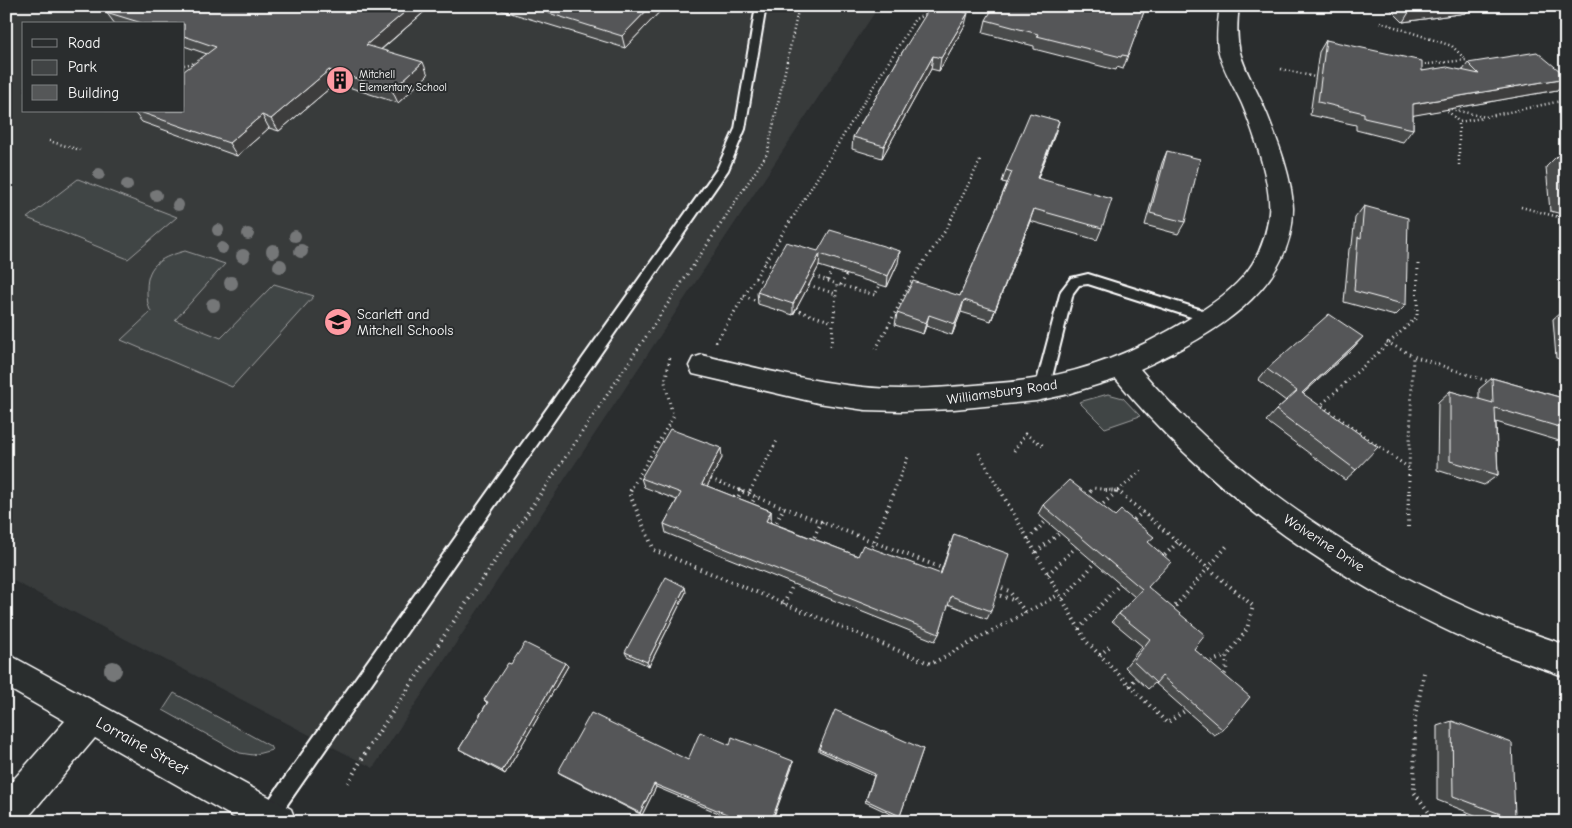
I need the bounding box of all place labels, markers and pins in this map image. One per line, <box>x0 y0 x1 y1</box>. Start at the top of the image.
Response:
building icon: Mitchell Elementary School <box>325 65 355 95</box>
place label: Mitchell Elementary School <box>359 68 447 94</box>
place label: Scarlett and Mitchell Schools <box>357 306 453 339</box>
school or university icon: Scarlett and Mitchell Schools <box>323 307 353 337</box>

